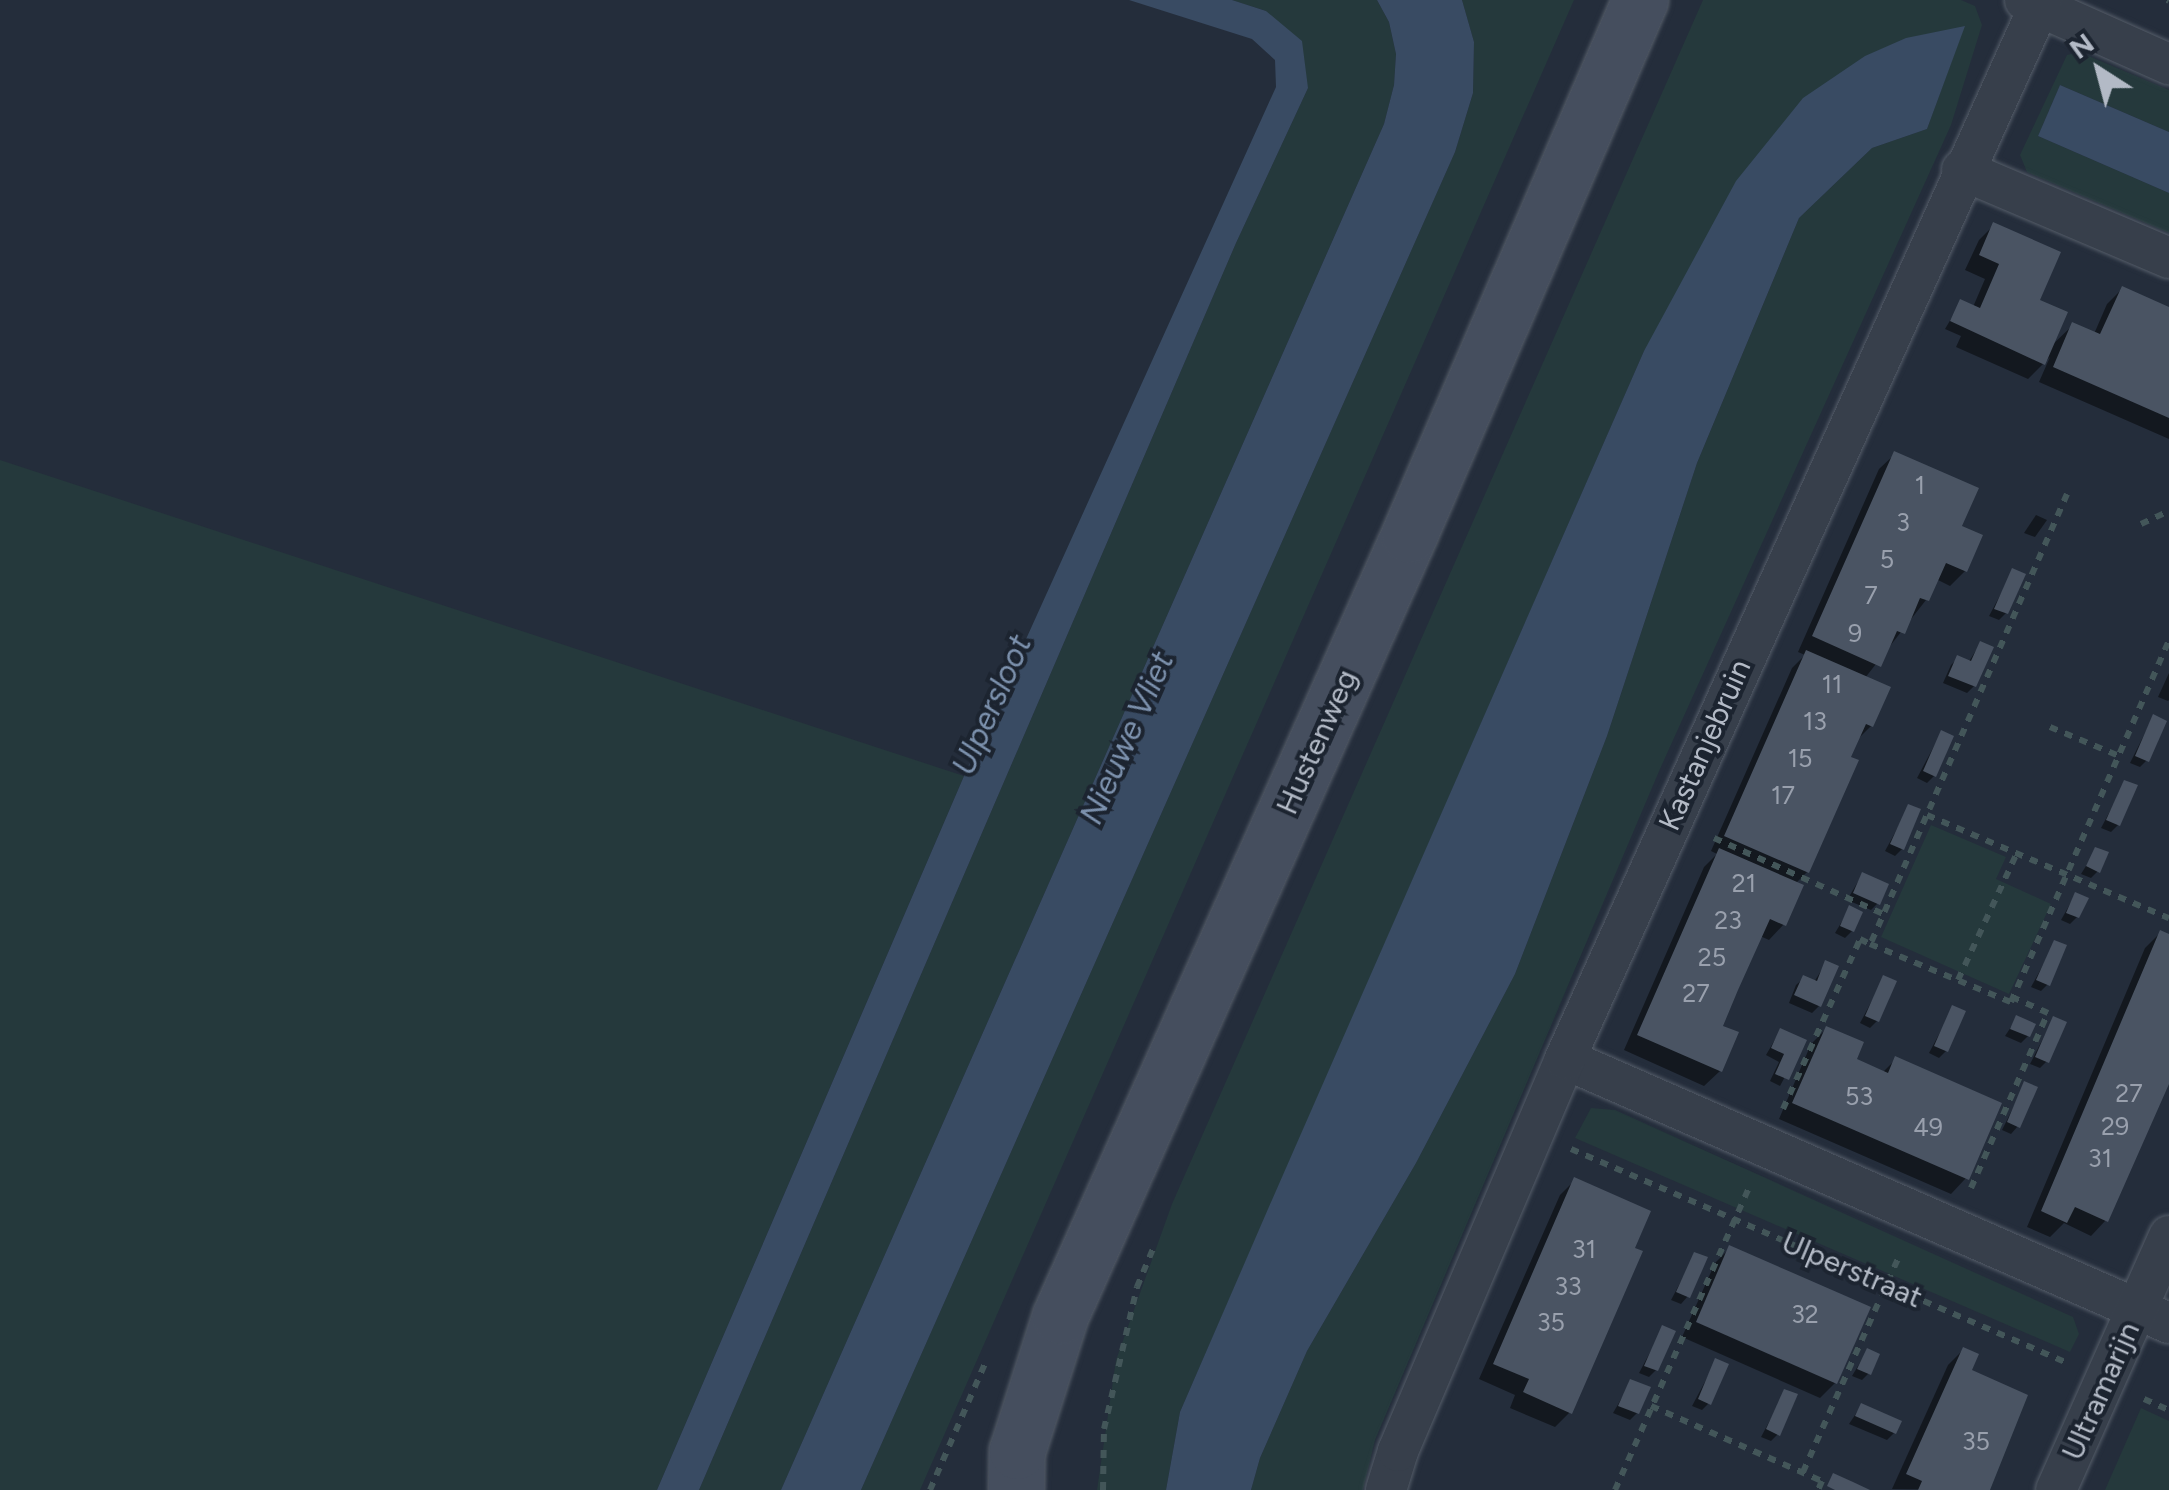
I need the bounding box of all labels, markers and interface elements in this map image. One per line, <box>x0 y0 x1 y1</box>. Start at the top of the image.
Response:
north arrow <box>2049 20 2149 120</box>
text: N <box>2063 26 2100 66</box>
house number: 1 <box>1915 470 1925 500</box>
house number: 3 <box>1896 507 1910 537</box>
house number: 5 <box>1880 544 1894 574</box>
house number: 7 <box>1864 580 1878 610</box>
house number: 9 <box>1848 618 1862 648</box>
water label: Ulpersloot <box>944 629 1040 781</box>
water label: Nieuwe Vliet <box>1072 646 1182 830</box>
street label: Kastanjebruin <box>1651 654 1759 836</box>
street label: Hustenweg <box>1269 664 1365 820</box>
house number: 11 <box>1822 669 1842 699</box>
house number: 13 <box>1803 706 1827 736</box>
house number: 15 <box>1788 743 1812 773</box>
house number: 17 <box>1771 780 1795 810</box>
house number: 21 <box>1732 868 1756 898</box>
house number: 23 <box>1714 905 1742 935</box>
house number: 25 <box>1698 942 1726 972</box>
house number: 27 <box>1682 978 1710 1008</box>
house number: 27 <box>2115 1078 2143 1108</box>
house number: 53 <box>1845 1081 1873 1111</box>
house number: 29 <box>2101 1111 2129 1141</box>
house number: 49 <box>1913 1112 1943 1142</box>
house number: 31 <box>2088 1143 2112 1173</box>
street label: Ulperstraat <box>1776 1224 1928 1316</box>
house number: 31 <box>1572 1234 1596 1264</box>
house number: 33 <box>1554 1271 1582 1301</box>
house number: 32 <box>1791 1299 1819 1329</box>
house number: 35 <box>1537 1307 1565 1337</box>
street label: Ultramarijn <box>2055 1316 2147 1466</box>
house number: 35 <box>1962 1426 1990 1456</box>

